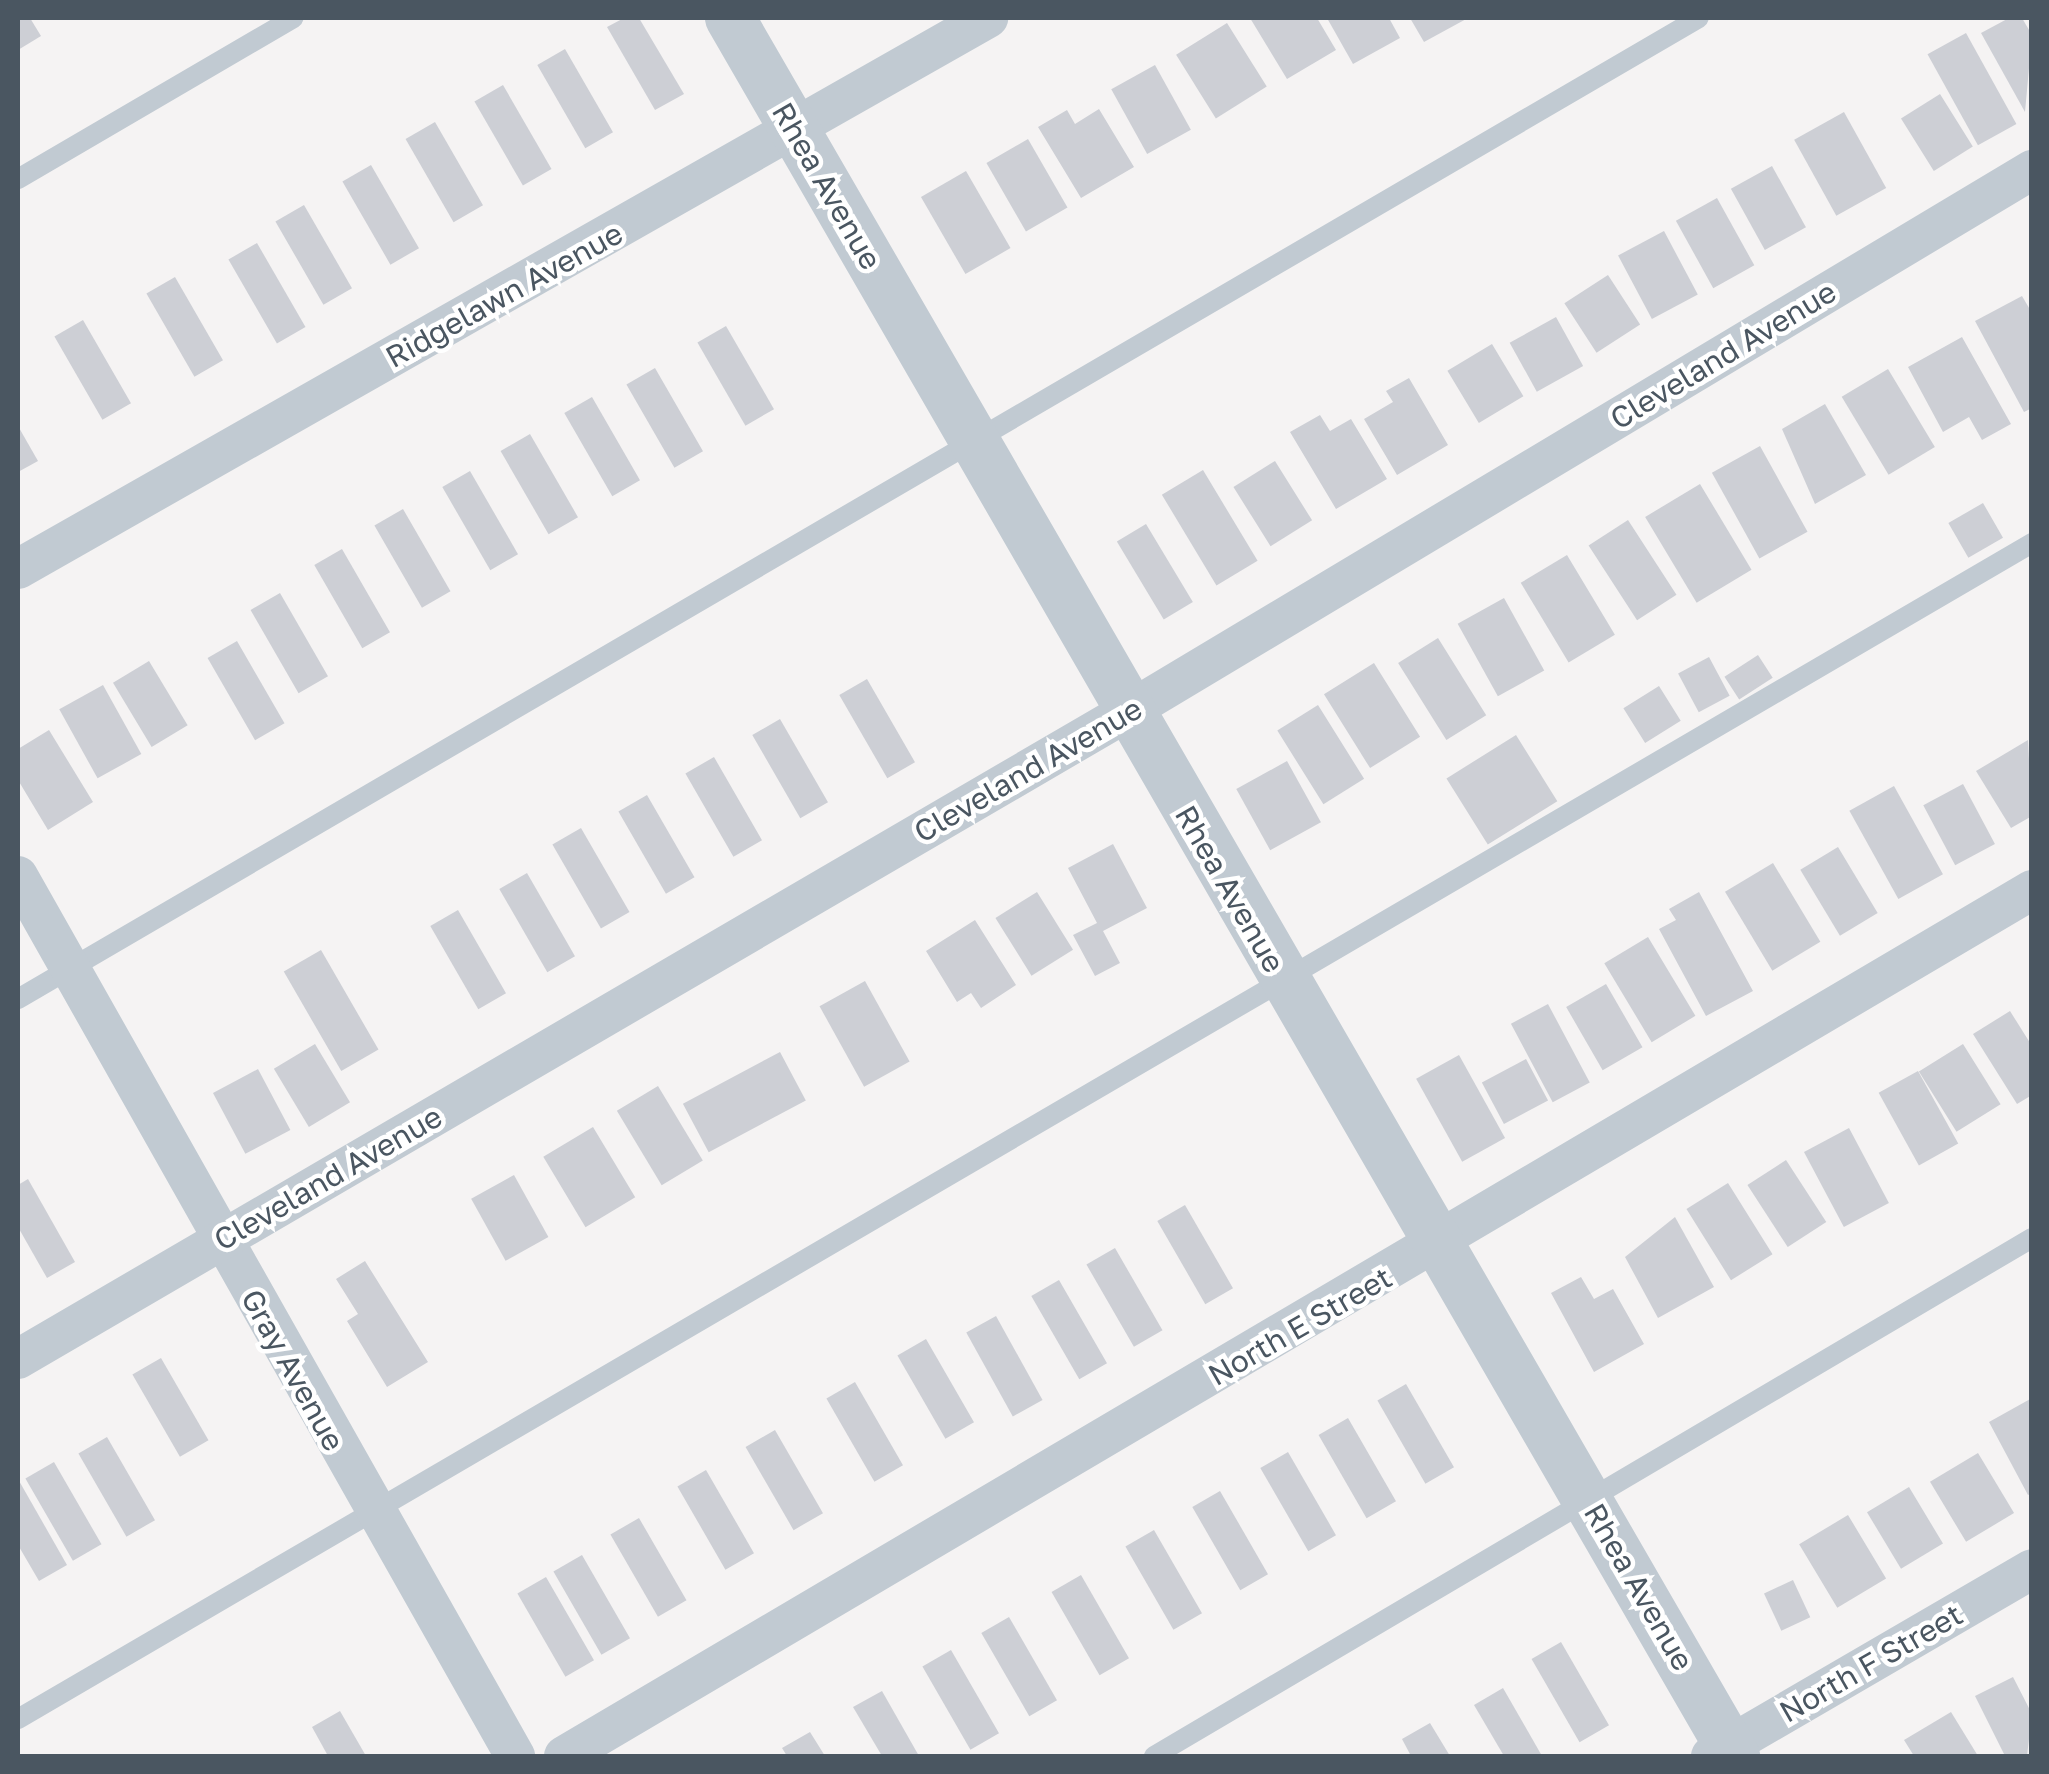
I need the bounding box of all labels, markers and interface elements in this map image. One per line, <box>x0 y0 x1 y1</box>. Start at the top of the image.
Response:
street label: Rhea Avenue <box>765 96 889 276</box>
street label: Ridgelawn Avenue <box>379 215 629 375</box>
street label: Cleveland Avenue <box>1604 273 1842 437</box>
street label: Cleveland Avenue <box>908 690 1148 850</box>
street label: Rhea Avenue <box>1168 799 1292 979</box>
street label: Cleveland Avenue <box>208 1098 448 1258</box>
street label: North E Street <box>1202 1259 1398 1393</box>
street label: Gray Avenue <box>234 1283 352 1457</box>
street label: Rhea Avenue <box>1577 1497 1701 1677</box>
street label: North F Street <box>1773 1596 1969 1730</box>

